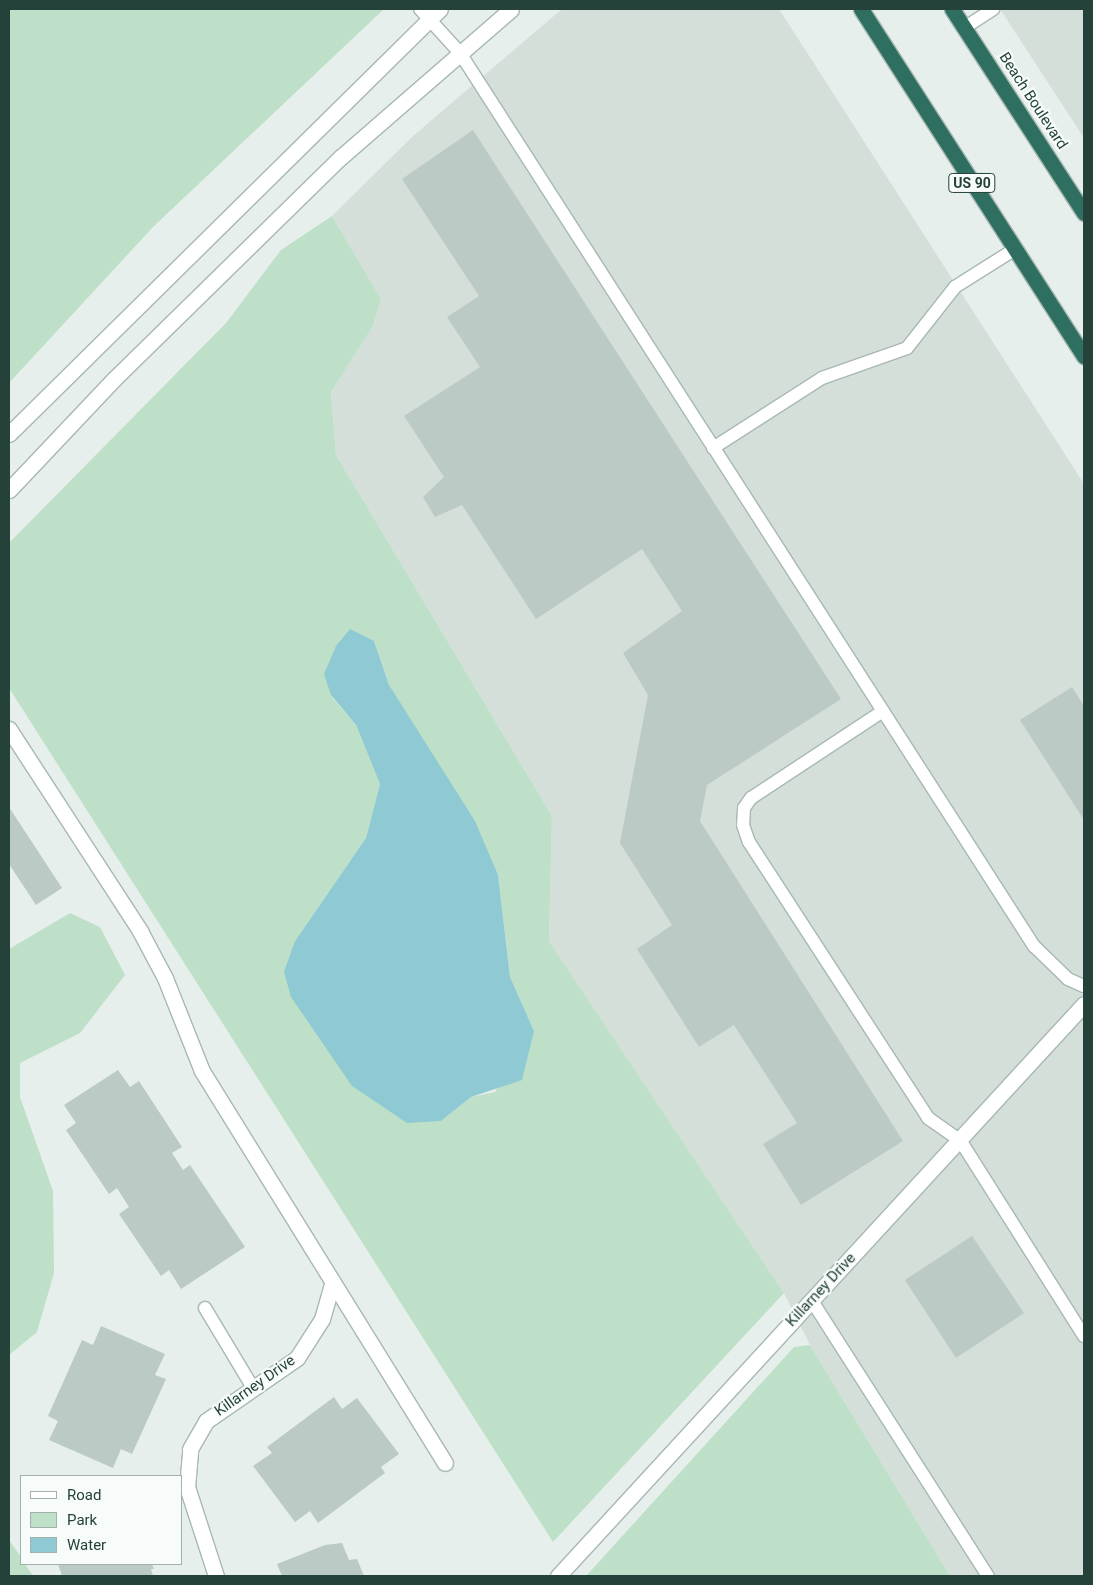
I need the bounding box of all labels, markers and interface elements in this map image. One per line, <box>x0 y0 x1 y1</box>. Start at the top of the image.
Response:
street label: Beach Boulevard <box>995 49 1071 153</box>
road number: US 90 <box>948 172 996 194</box>
street label: Killarney Drive <box>782 1249 860 1331</box>
street label: Killarney Drive <box>211 1352 299 1420</box>
legend <box>20 1475 182 1565</box>
text: Road <box>67 1486 101 1504</box>
text: Park <box>67 1511 97 1529</box>
text: Water <box>67 1536 106 1554</box>

